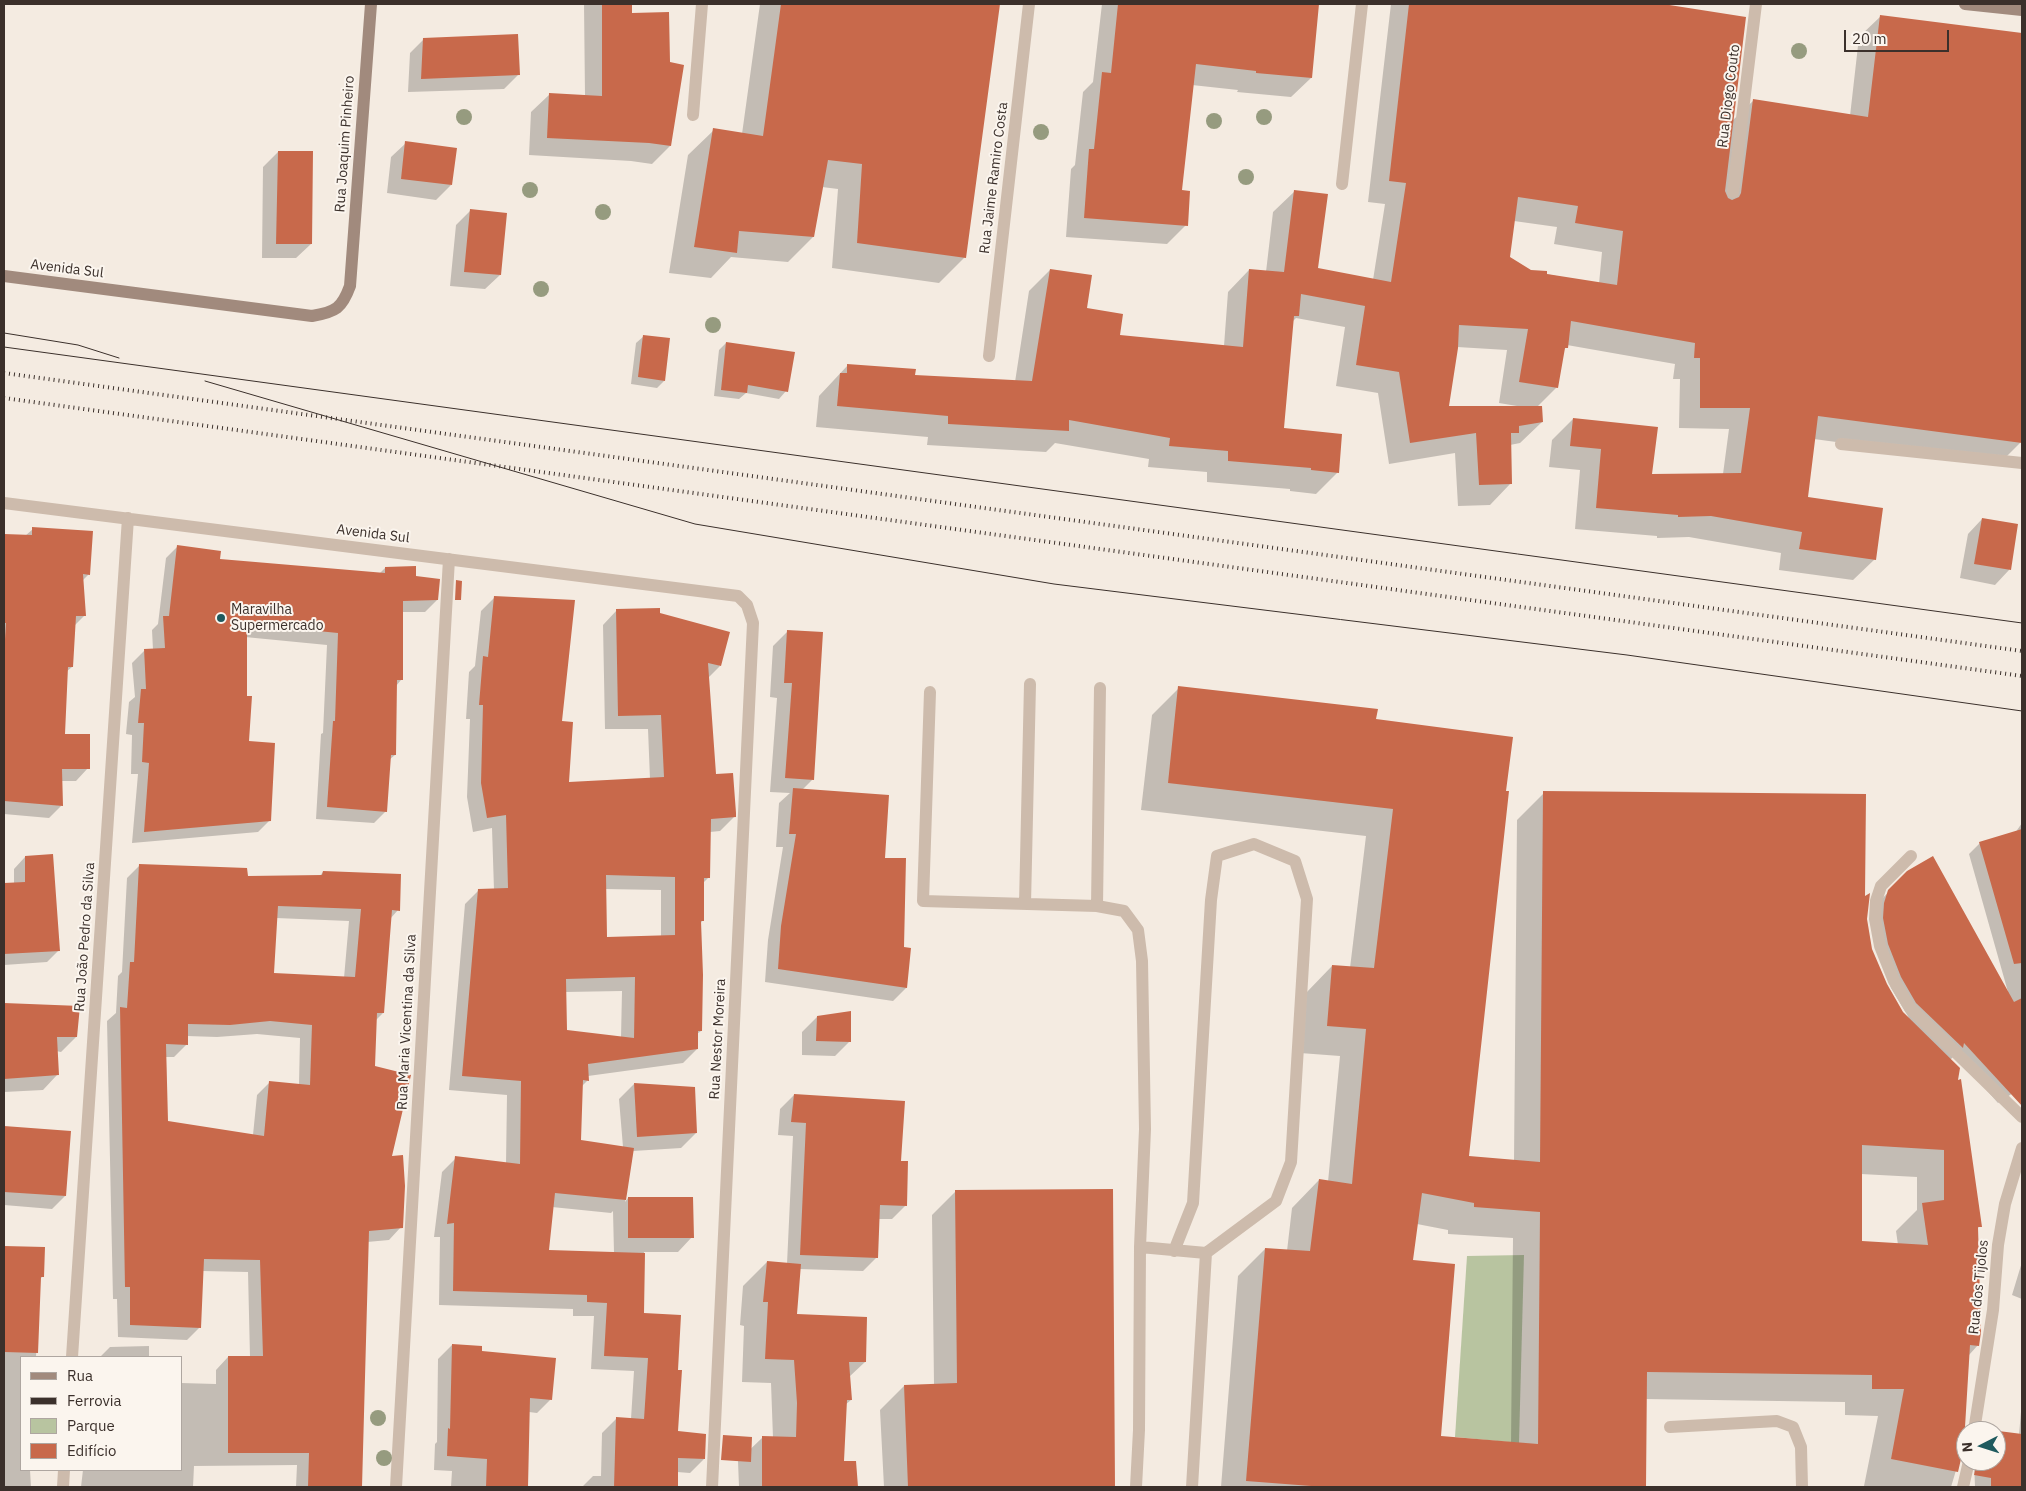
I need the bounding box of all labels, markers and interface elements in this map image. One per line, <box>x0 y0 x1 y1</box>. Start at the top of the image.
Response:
scale bar <box>1846 20 1951 52</box>
text: 20 m <box>1852 29 1887 48</box>
street label: Rua Diogo Couto <box>1714 43 1744 149</box>
street label: Rua Joaquim Pinheiro <box>332 75 358 213</box>
street label: Rua Jaime Ramiro Costa <box>976 101 1012 255</box>
street label: Avenida Sul <box>30 256 104 282</box>
street label: Avenida Sul <box>336 521 410 547</box>
place label: Maravilha Supermercado <box>231 602 323 634</box>
marker: Maravilha Supermercado <box>215 612 227 624</box>
street label: Rua João Pedro da Silva <box>71 862 99 1012</box>
street label: Rua Maria Vicentina da Silva <box>394 934 420 1110</box>
street label: Rua Nestor Moreira <box>706 978 730 1100</box>
street label: Rua dos Tijolos <box>1966 1239 1992 1335</box>
legend <box>20 1356 182 1471</box>
text: Rua <box>67 1366 93 1385</box>
text: Ferrovia <box>67 1391 122 1410</box>
text: Parque <box>67 1416 115 1435</box>
north arrow <box>1956 1421 2006 1471</box>
text: Edifício <box>67 1441 116 1460</box>
text: N <box>1958 1441 1976 1453</box>

